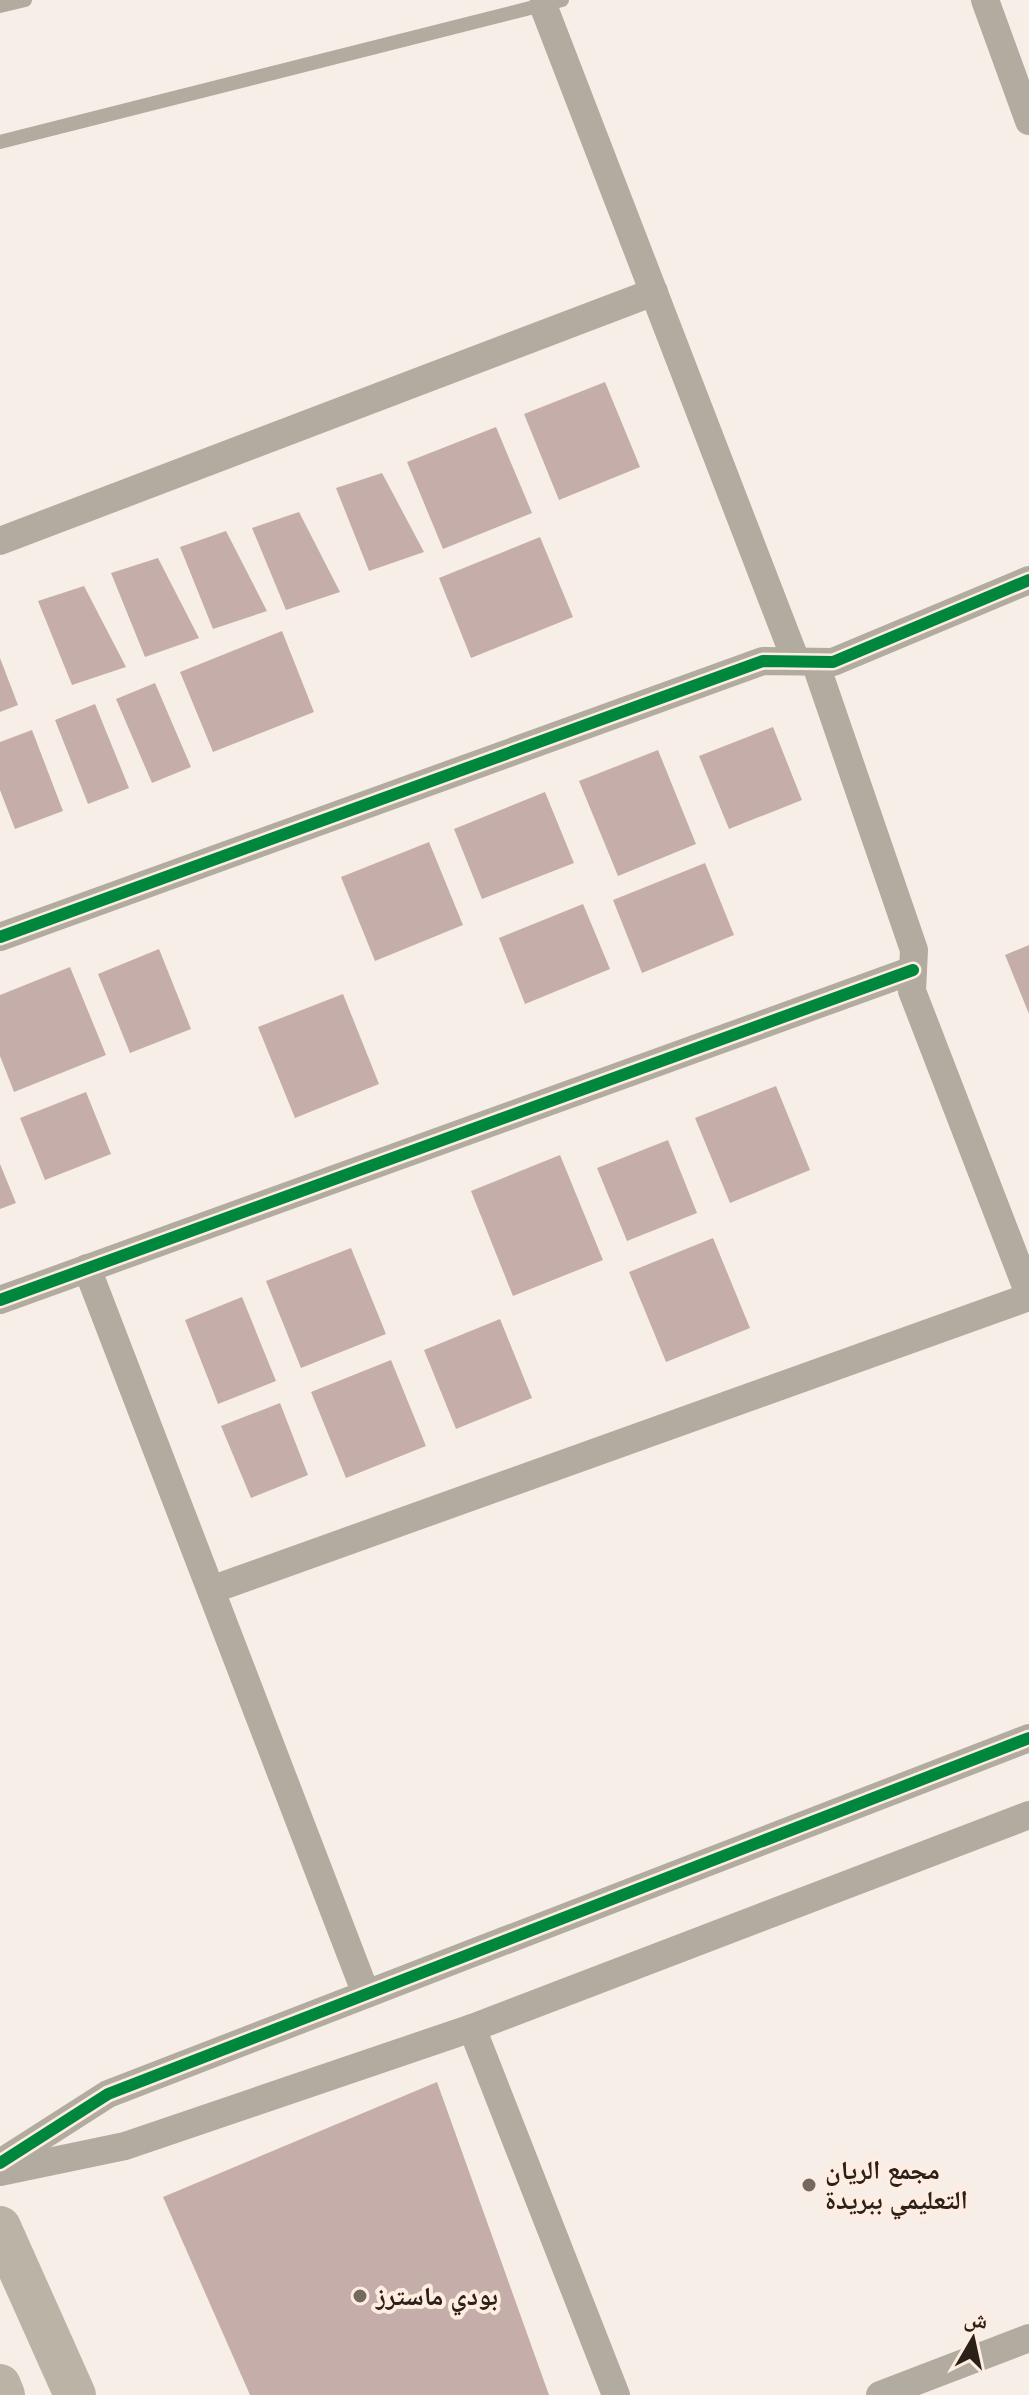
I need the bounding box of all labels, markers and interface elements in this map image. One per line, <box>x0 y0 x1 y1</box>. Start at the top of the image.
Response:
place label: مجمع الريان التعليمي ببريدة <box>825 2154 968 2220</box>
marker: مجمع الريان التعليمي ببريدة <box>800 2176 818 2194</box>
place label: بودي ماسترز <box>375 2280 498 2316</box>
marker: بودي ماسترز <box>351 2287 369 2305</box>
north arrow <box>933 2299 1013 2379</box>
text: ش <box>962 2305 990 2335</box>

